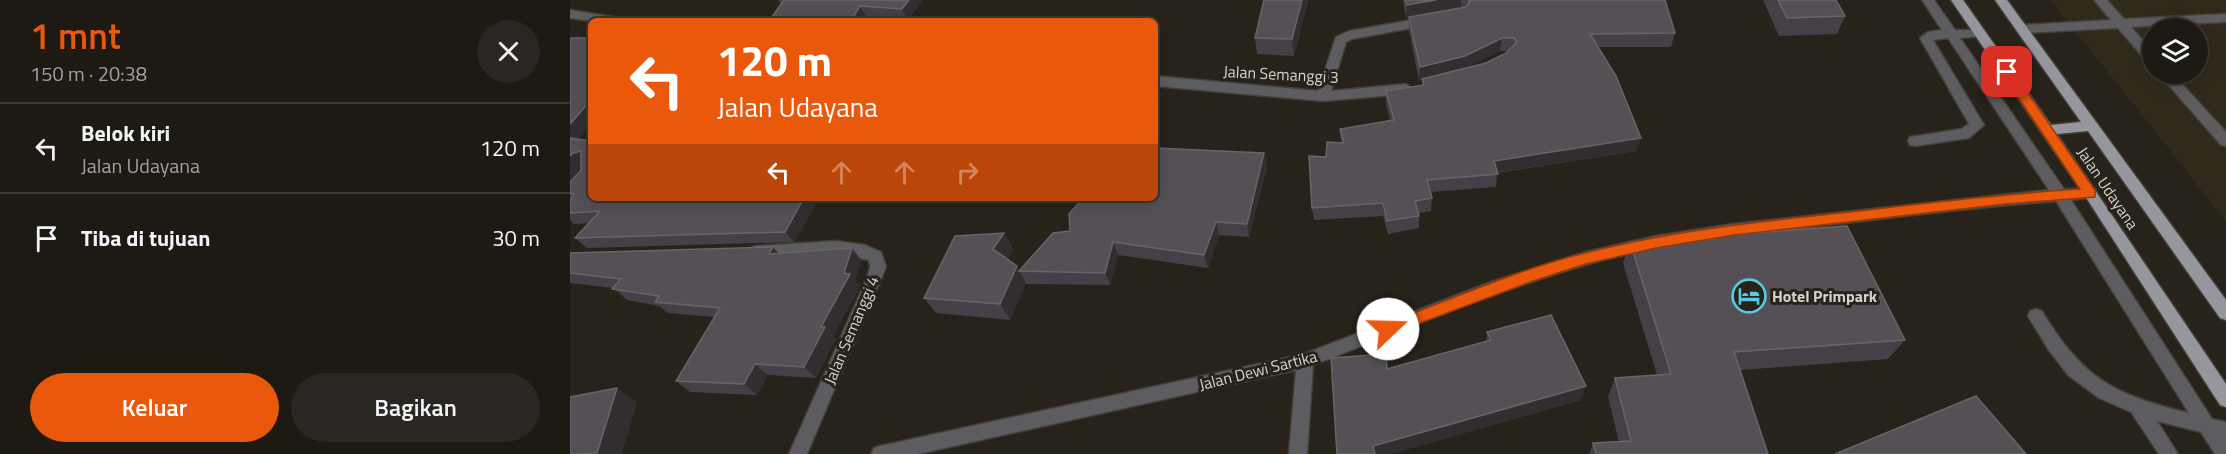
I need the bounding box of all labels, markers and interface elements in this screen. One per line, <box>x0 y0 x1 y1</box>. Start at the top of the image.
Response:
text: 1 mnt <box>30 8 121 63</box>
map controls <box>2142 18 2208 84</box>
button: layers <box>2142 18 2208 84</box>
button: close <box>477 20 540 83</box>
text: 120 m <box>717 28 832 92</box>
icon: left <box>618 42 696 120</box>
pin <box>1981 46 2032 97</box>
icon: arrive <box>1990 55 2023 88</box>
text: 150 m · 20:38 <box>30 58 147 89</box>
street label: Jalan Semanggi 3 <box>1223 59 1339 89</box>
text: Jalan Udayana <box>717 86 878 127</box>
text: Belok kiri <box>81 116 170 150</box>
text: 120 m <box>480 131 540 165</box>
icon: left <box>30 132 63 165</box>
street label: Jalan Udayana <box>2071 142 2145 234</box>
text: Jalan Udayana <box>81 150 200 181</box>
icon: left <box>762 156 795 189</box>
icon: ahead <box>825 156 858 189</box>
icon: ahead <box>888 156 921 189</box>
icon: right <box>951 156 984 189</box>
text: Tiba di tujuan <box>81 221 210 255</box>
text: 30 m <box>492 221 540 255</box>
icon: arrive <box>30 222 63 255</box>
street label: Jalan Semanggi 4 <box>817 272 885 388</box>
hotel icon: Hotel Primpark <box>1731 278 1767 314</box>
place label: Hotel Primpark <box>1772 284 1878 308</box>
position arrow <box>1356 297 1420 361</box>
street label: Jalan Dewi Sartika <box>1196 344 1320 396</box>
button: Keluar <box>30 373 279 442</box>
button: Bagikan <box>291 373 540 442</box>

